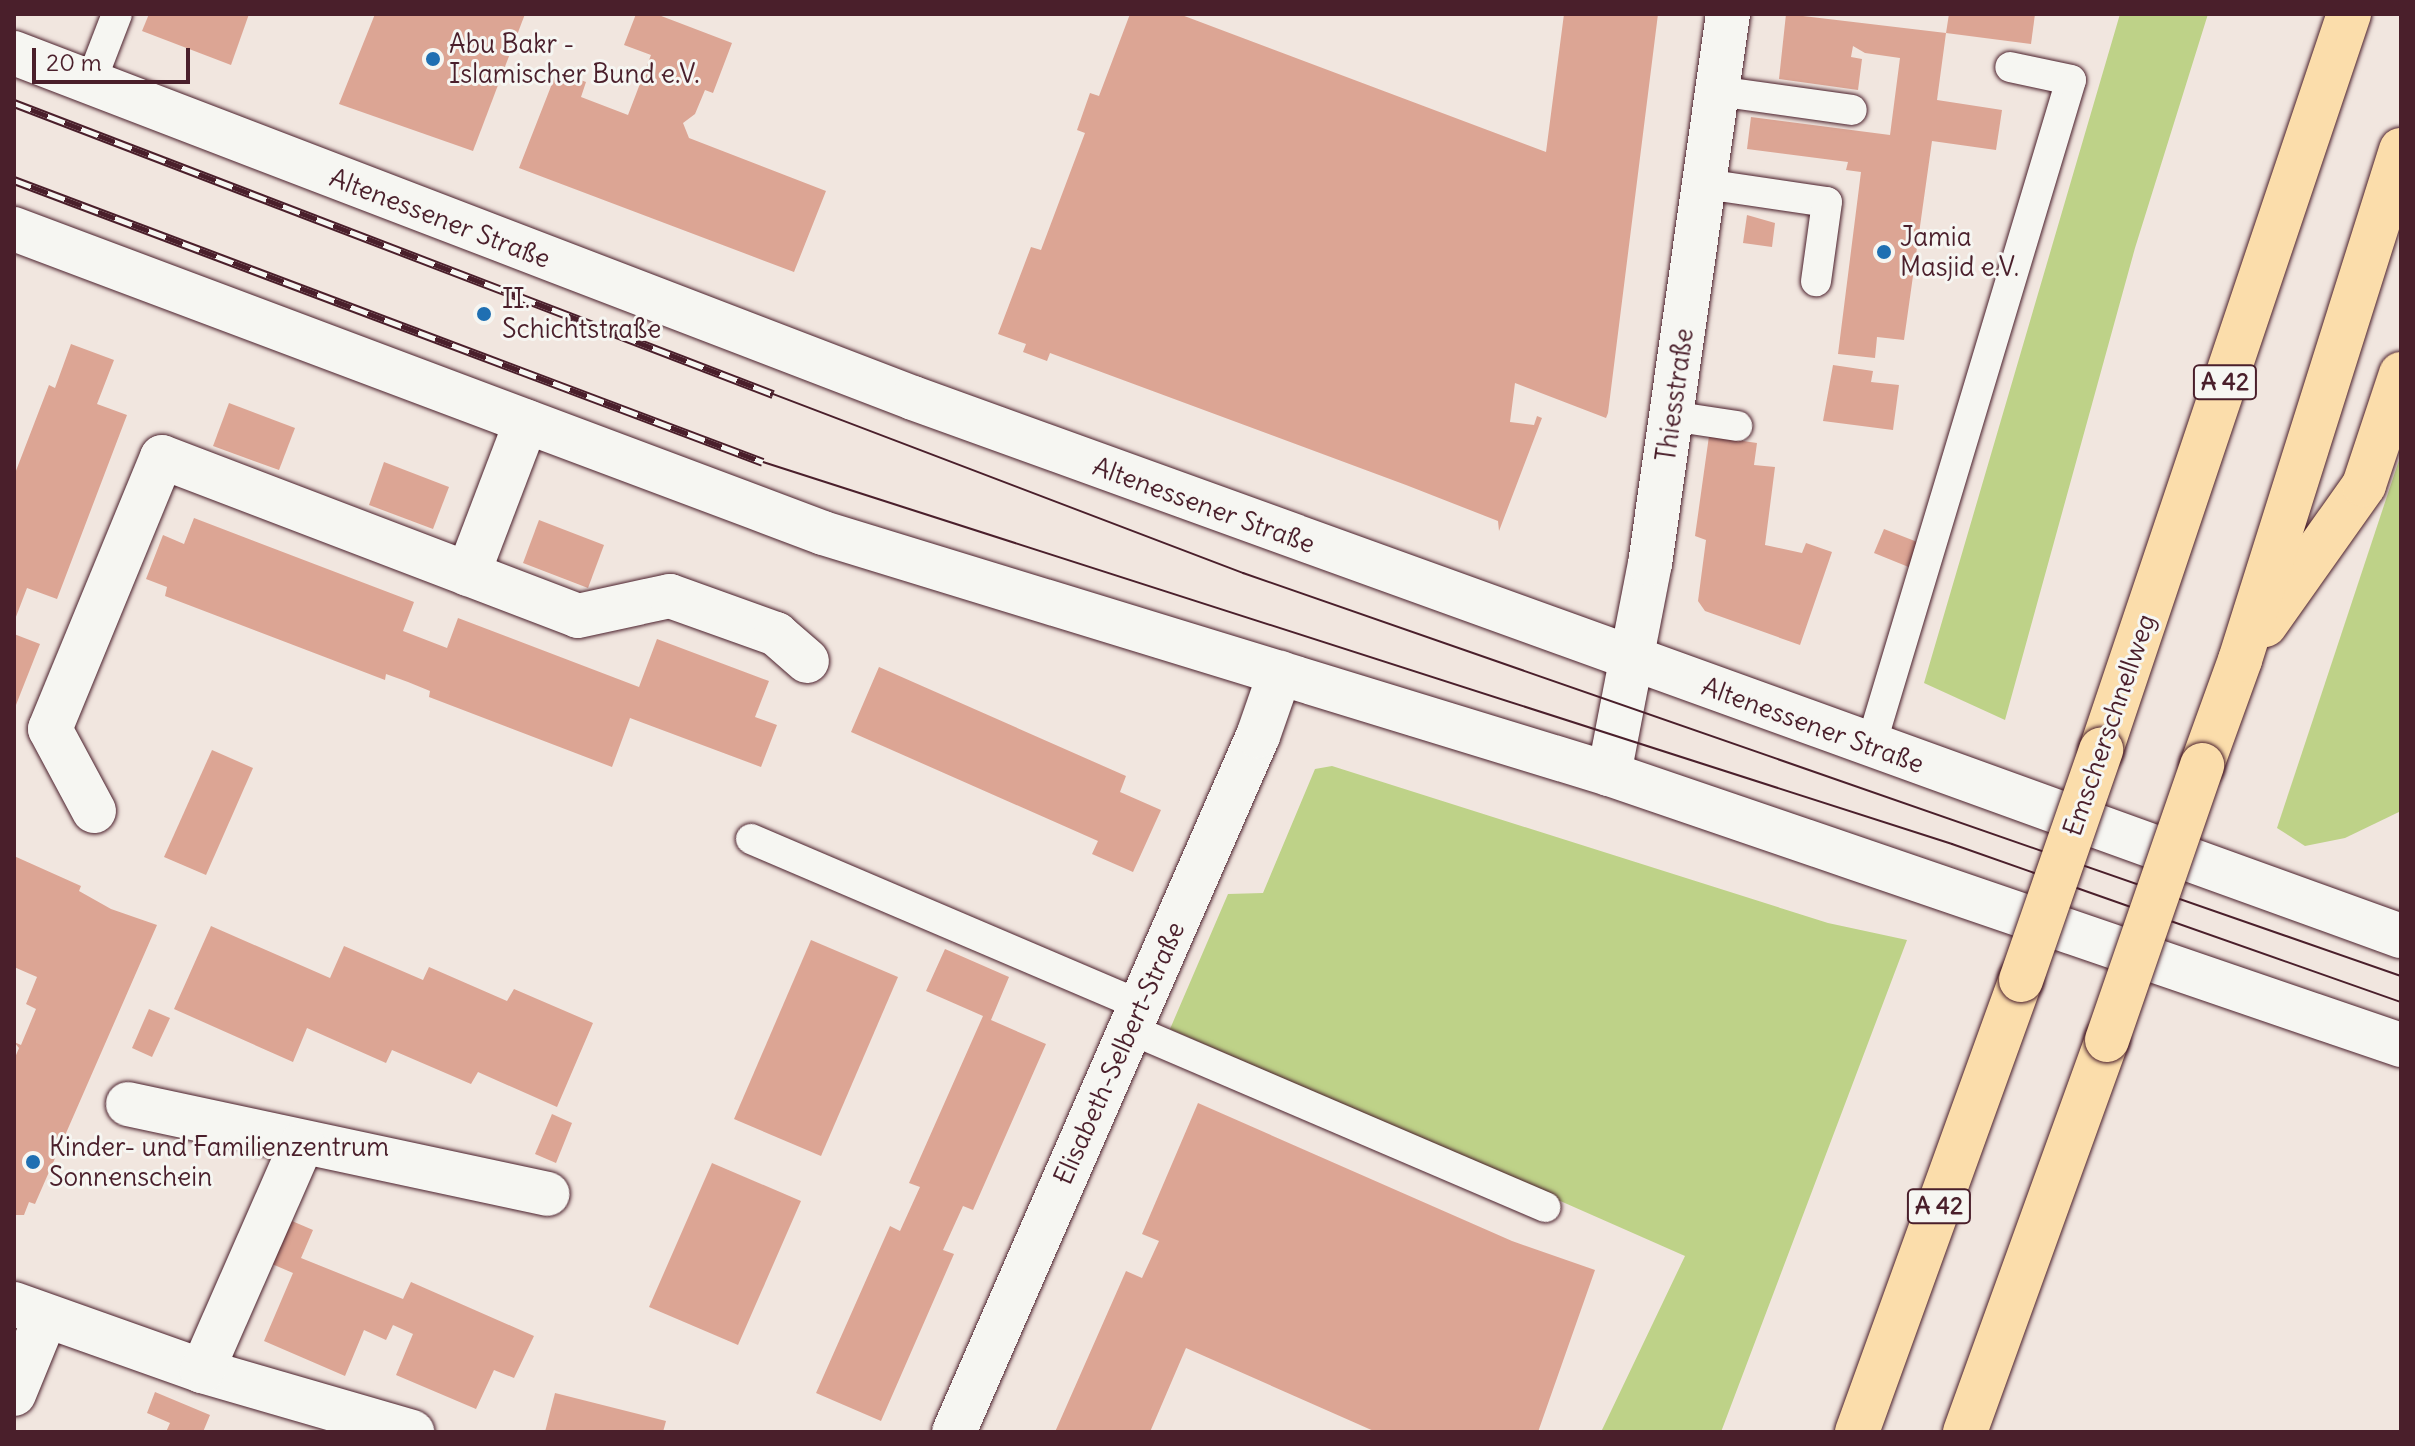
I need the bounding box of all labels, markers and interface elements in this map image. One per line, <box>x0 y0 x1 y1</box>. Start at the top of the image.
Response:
place label: Abu Bakr - Islamischer Bund e.V. <box>449 28 700 90</box>
scale bar <box>36 32 194 82</box>
text: 20 m <box>46 47 102 77</box>
marker: Abu Bakr - Islamischer Bund e.V. <box>424 50 442 68</box>
street label: Altenessener Straße <box>325 162 555 274</box>
place label: Jamia Masjid e.V. <box>1900 221 2019 282</box>
marker: Jamia Masjid e.V. <box>1875 243 1893 261</box>
place label: II. Schichtstraße <box>502 283 661 344</box>
marker: II. Schichtstraße <box>473 303 495 325</box>
street label: Thiesstraße <box>1650 326 1700 464</box>
road number: A 42 <box>2191 362 2259 402</box>
street label: Altenessener Straße <box>1089 450 1319 560</box>
street label: Emscherschnellweg <box>2056 610 2162 840</box>
street label: Altenessener Straße <box>1698 670 1928 780</box>
street label: Elisabeth-Selbert-Straße <box>1047 917 1191 1189</box>
place label: Kinder- und Familienzentrum Sonnenschein <box>49 1131 389 1192</box>
marker: Kinder- und Familienzentrum Sonnenschein <box>24 1153 42 1171</box>
road number: A 42 <box>1905 1186 1973 1226</box>

